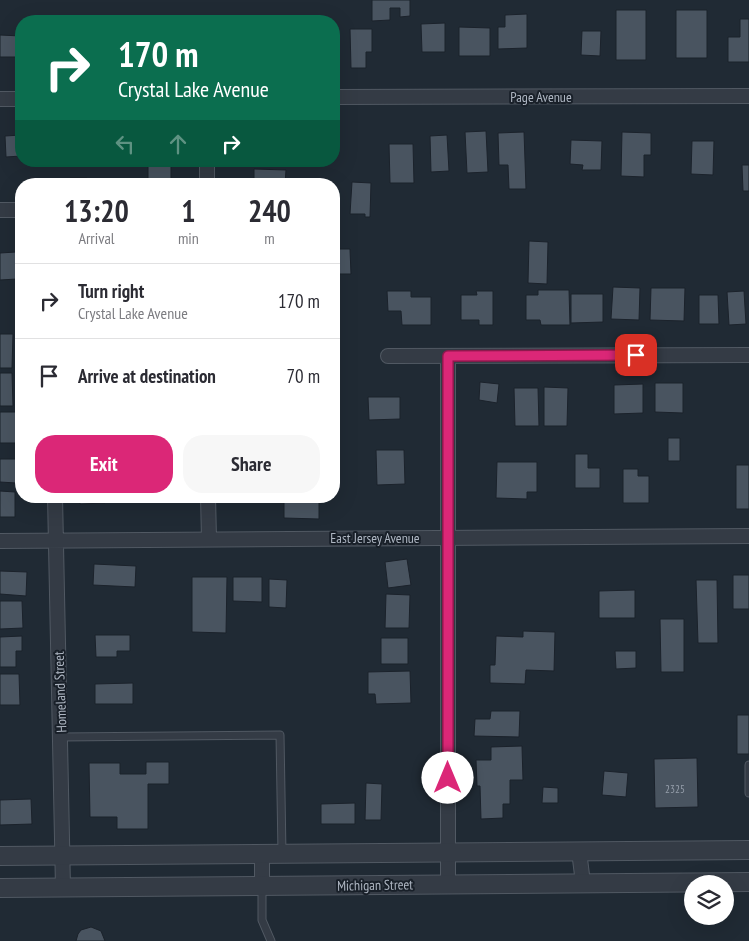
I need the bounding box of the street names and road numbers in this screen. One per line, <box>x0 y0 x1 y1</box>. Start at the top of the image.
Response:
street label: Page Avenue <box>510 88 572 106</box>
street label: East Jersey Avenue <box>330 529 420 547</box>
street label: Homeland Street <box>50 651 70 733</box>
street label: Michigan Street <box>337 875 413 895</box>

